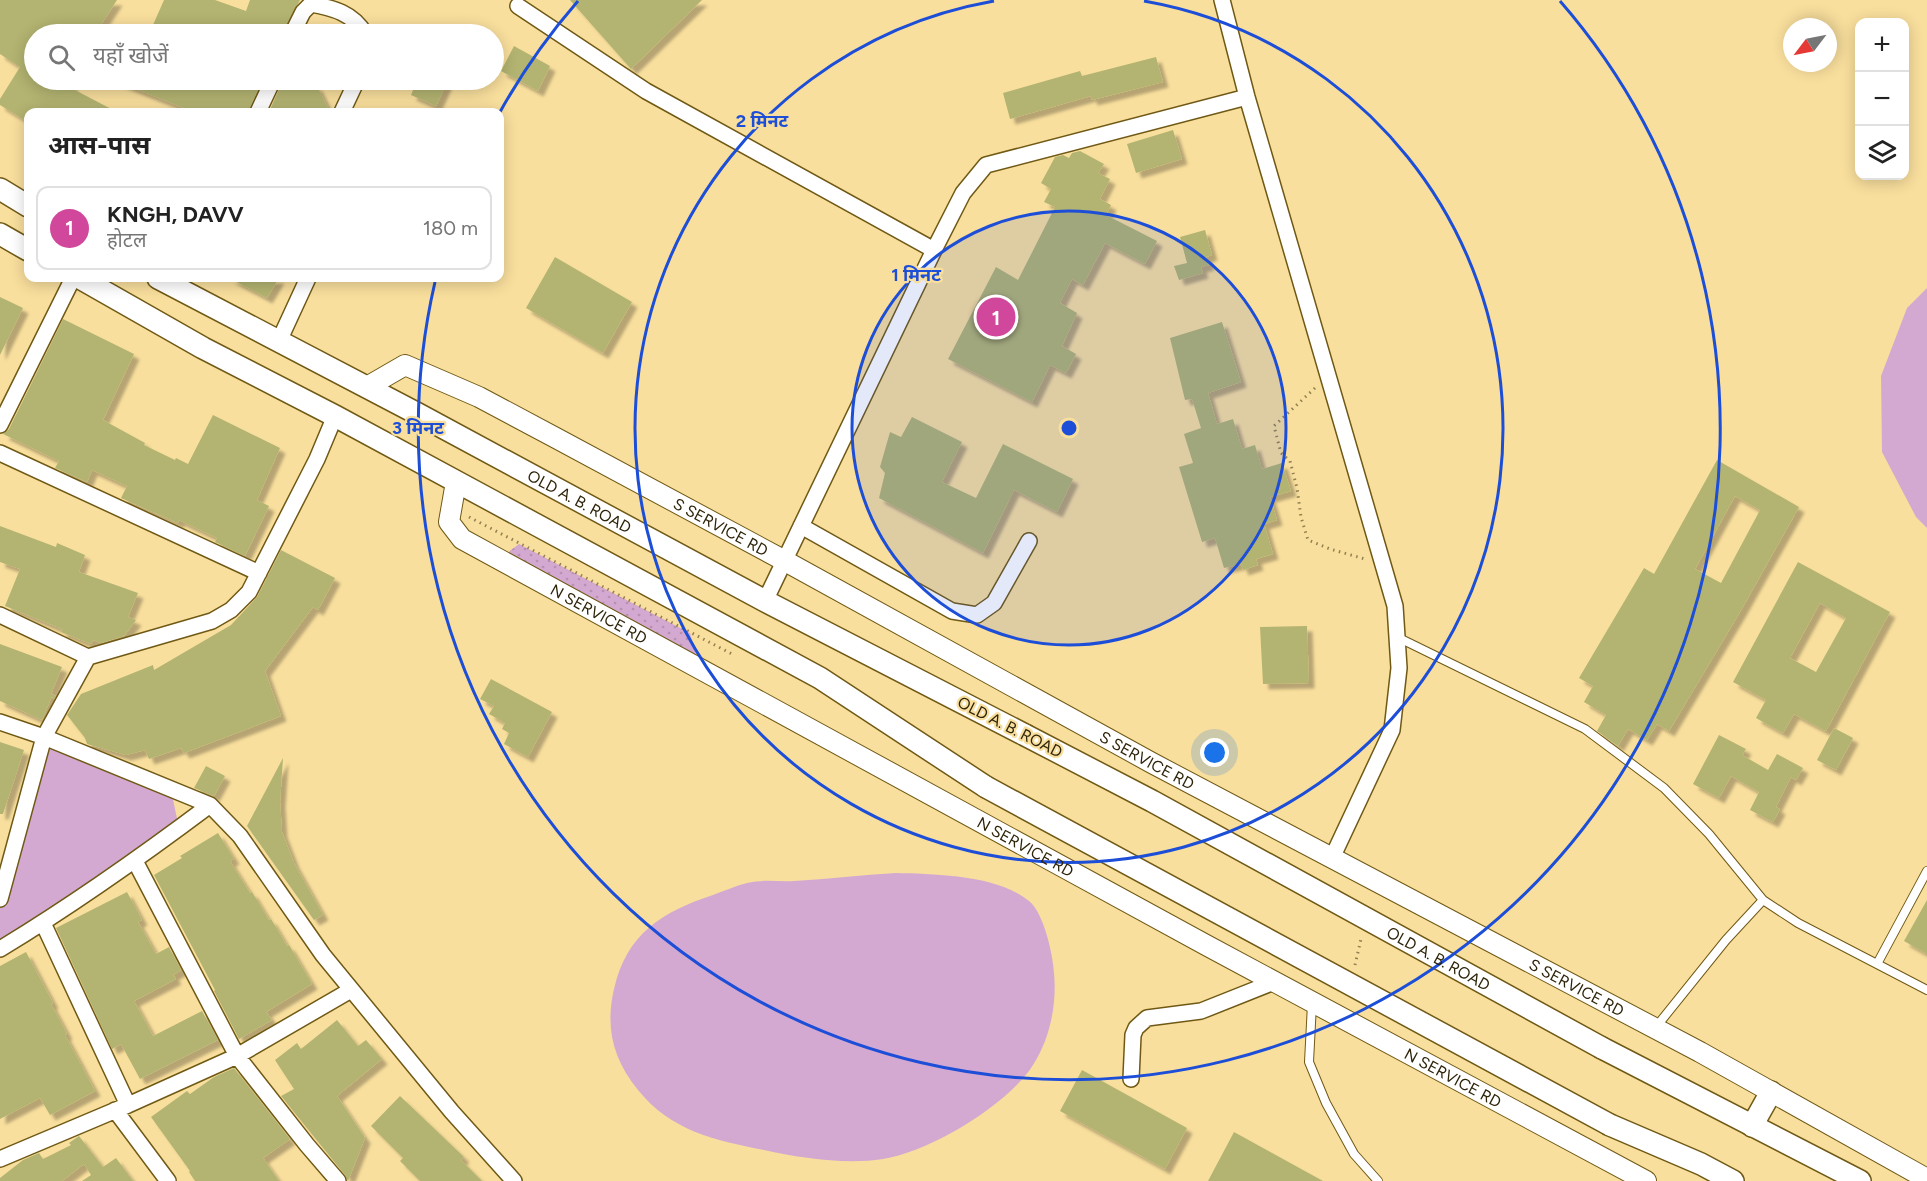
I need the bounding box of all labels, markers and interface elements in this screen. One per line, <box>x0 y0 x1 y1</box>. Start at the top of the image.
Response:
north arrow <box>1783 18 1837 72</box>
map controls <box>1855 18 1909 180</box>
button: + <box>1855 18 1909 72</box>
search box <box>24 24 504 90</box>
icon: search <box>45 41 78 74</box>
text: यहाँ खोजें <box>93 42 169 69</box>
button: − <box>1855 72 1909 126</box>
text: 2 मिनट <box>736 110 789 132</box>
button: layers <box>1855 126 1909 180</box>
text: आस-पास <box>48 129 150 161</box>
text: KNGH, DAVV <box>107 201 244 228</box>
text: 1 <box>65 216 74 240</box>
text: 180 m <box>423 216 478 240</box>
text: होटल <box>107 228 146 252</box>
text: 1 मिनट <box>891 264 941 286</box>
pin: 1 <box>976 294 1016 340</box>
text: 3 मिनट <box>392 417 444 439</box>
centre of rings <box>1059 418 1079 438</box>
street label: OLD A. B. ROAD <box>524 465 635 537</box>
street label: S SERVICE RD <box>670 493 772 560</box>
street label: N SERVICE RD <box>547 580 651 648</box>
street label: OLD A. B. ROAD <box>954 692 1066 762</box>
street label: S SERVICE RD <box>1097 727 1198 793</box>
your location <box>1200 738 1229 767</box>
street label: N SERVICE RD <box>974 813 1077 881</box>
street label: OLD A. B. ROAD <box>1383 922 1494 994</box>
street label: S SERVICE RD <box>1526 954 1628 1020</box>
street label: N SERVICE RD <box>1401 1044 1505 1111</box>

